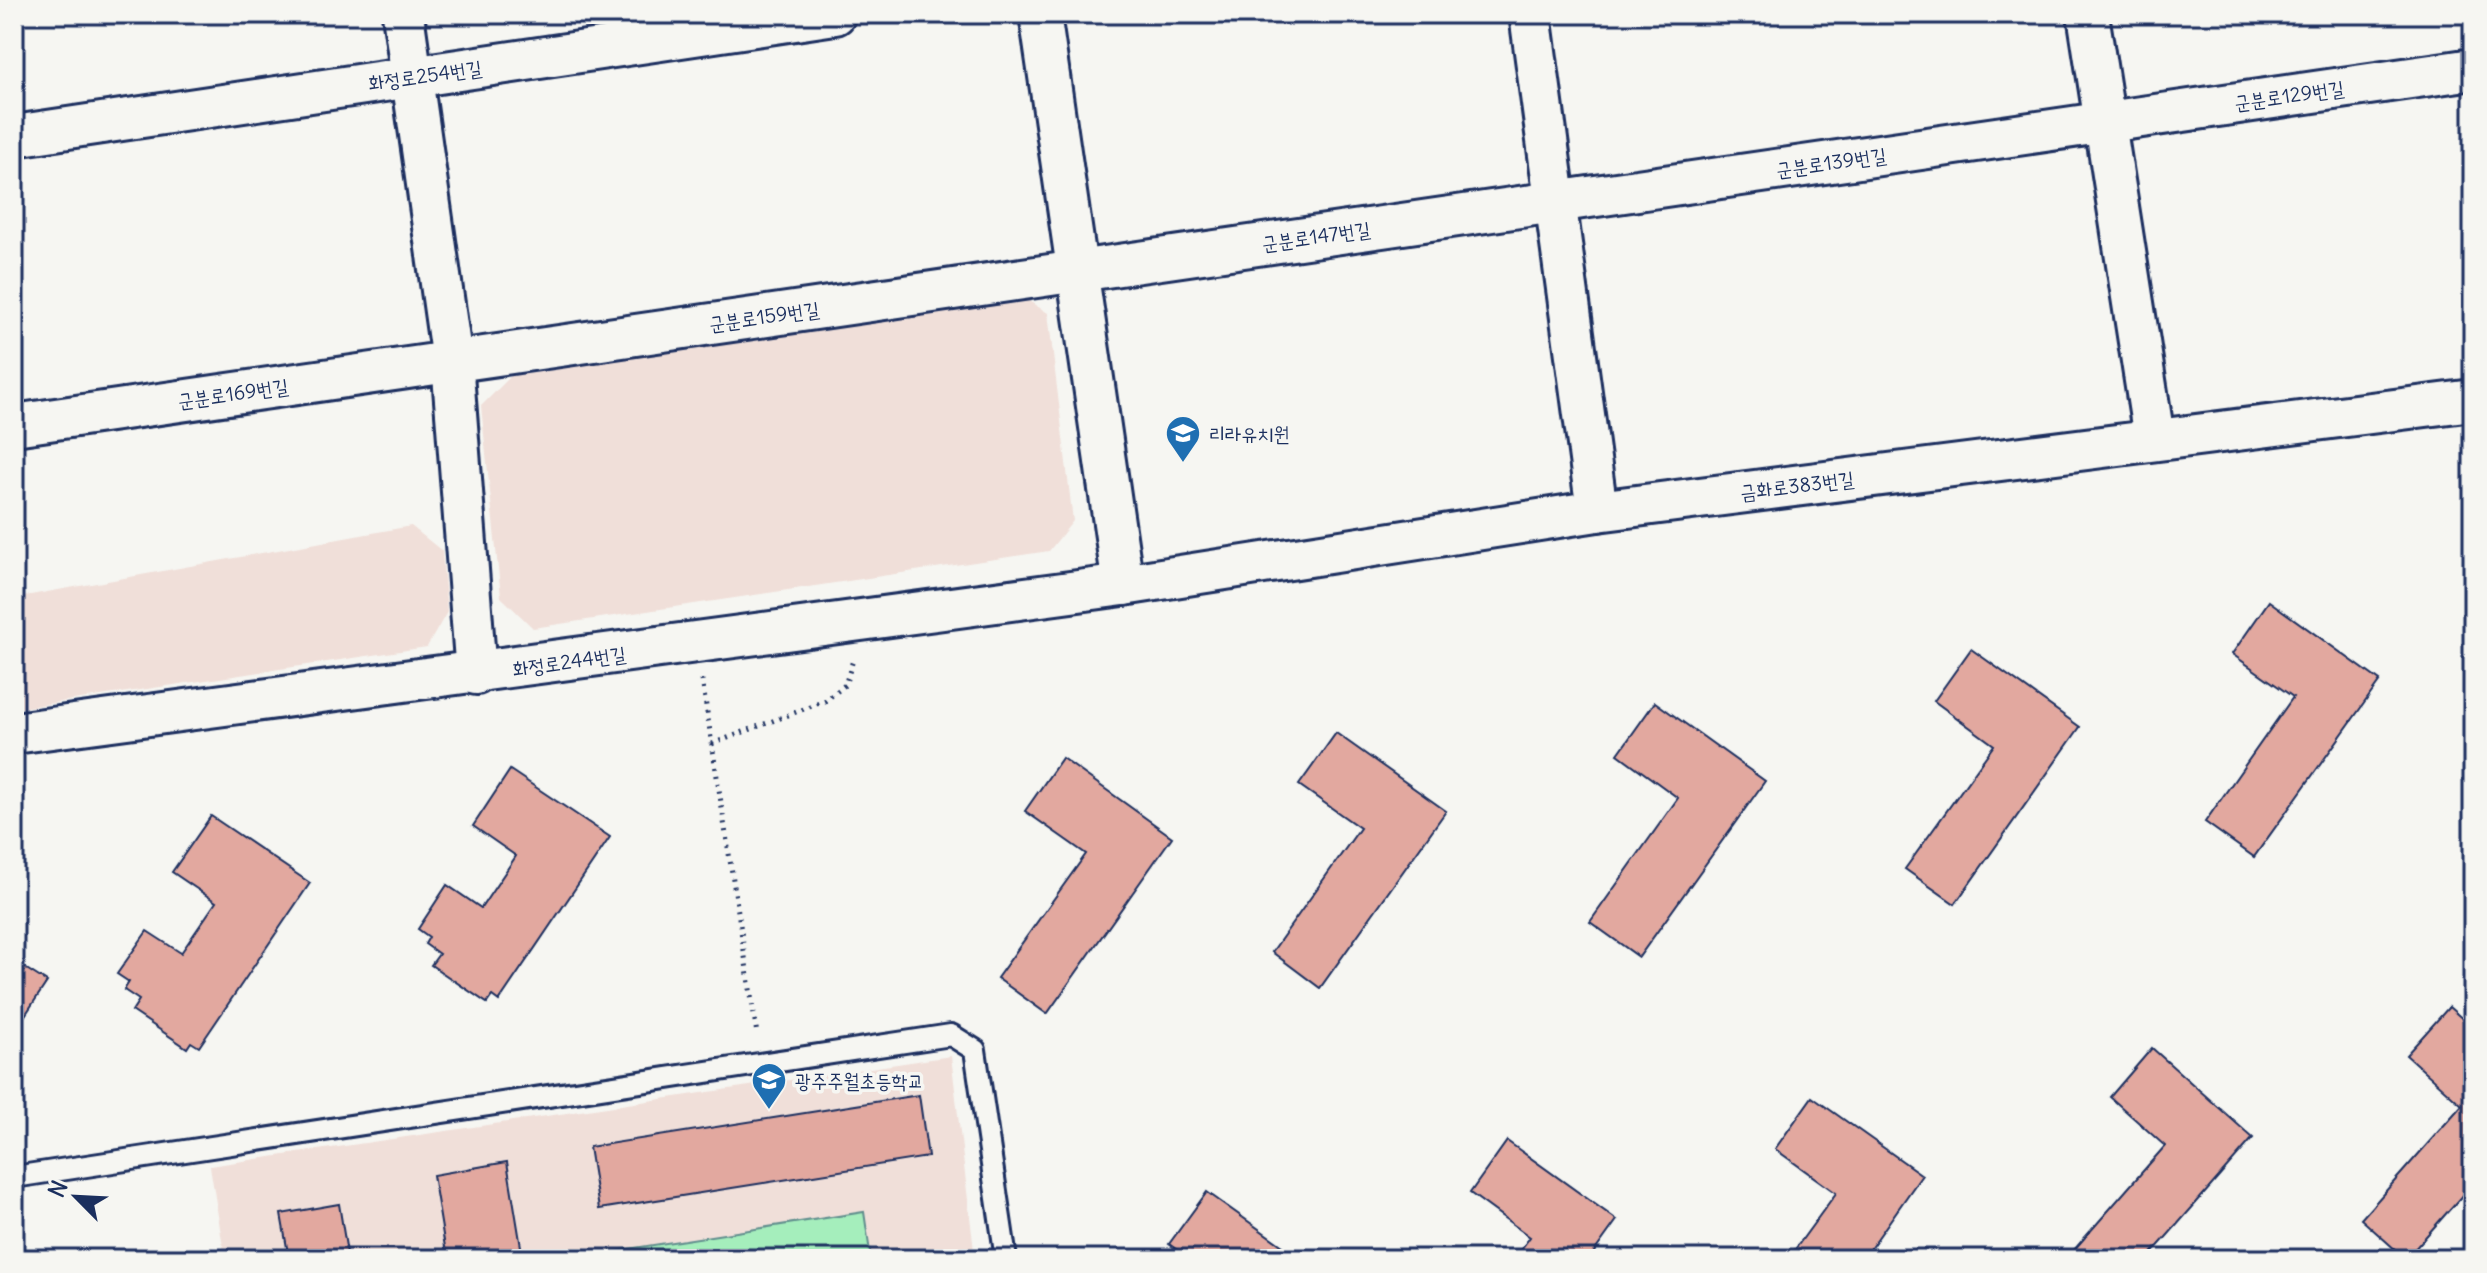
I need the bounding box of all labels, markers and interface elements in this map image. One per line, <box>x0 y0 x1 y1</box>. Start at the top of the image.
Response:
street label: 화정로254번길 <box>367 55 483 95</box>
street label: 군분로129번길 <box>2232 75 2346 115</box>
street label: 군분로139번길 <box>1774 142 1888 182</box>
street label: 군분로147번길 <box>1260 216 1372 256</box>
street label: 군분로159번길 <box>707 296 821 336</box>
street label: 군분로169번길 <box>176 373 290 413</box>
school or university icon: 리라유치원 <box>1164 414 1202 464</box>
place label: 리라유치원 <box>1209 421 1289 446</box>
street label: 금화로383번길 <box>1739 466 1855 504</box>
street label: 화정로244번길 <box>511 641 627 681</box>
school or university icon: 광주주월초등학교 <box>750 1061 788 1111</box>
place label: 광주주월초등학교 <box>795 1068 924 1093</box>
north arrow <box>36 1157 116 1237</box>
text: N <box>42 1176 74 1202</box>

